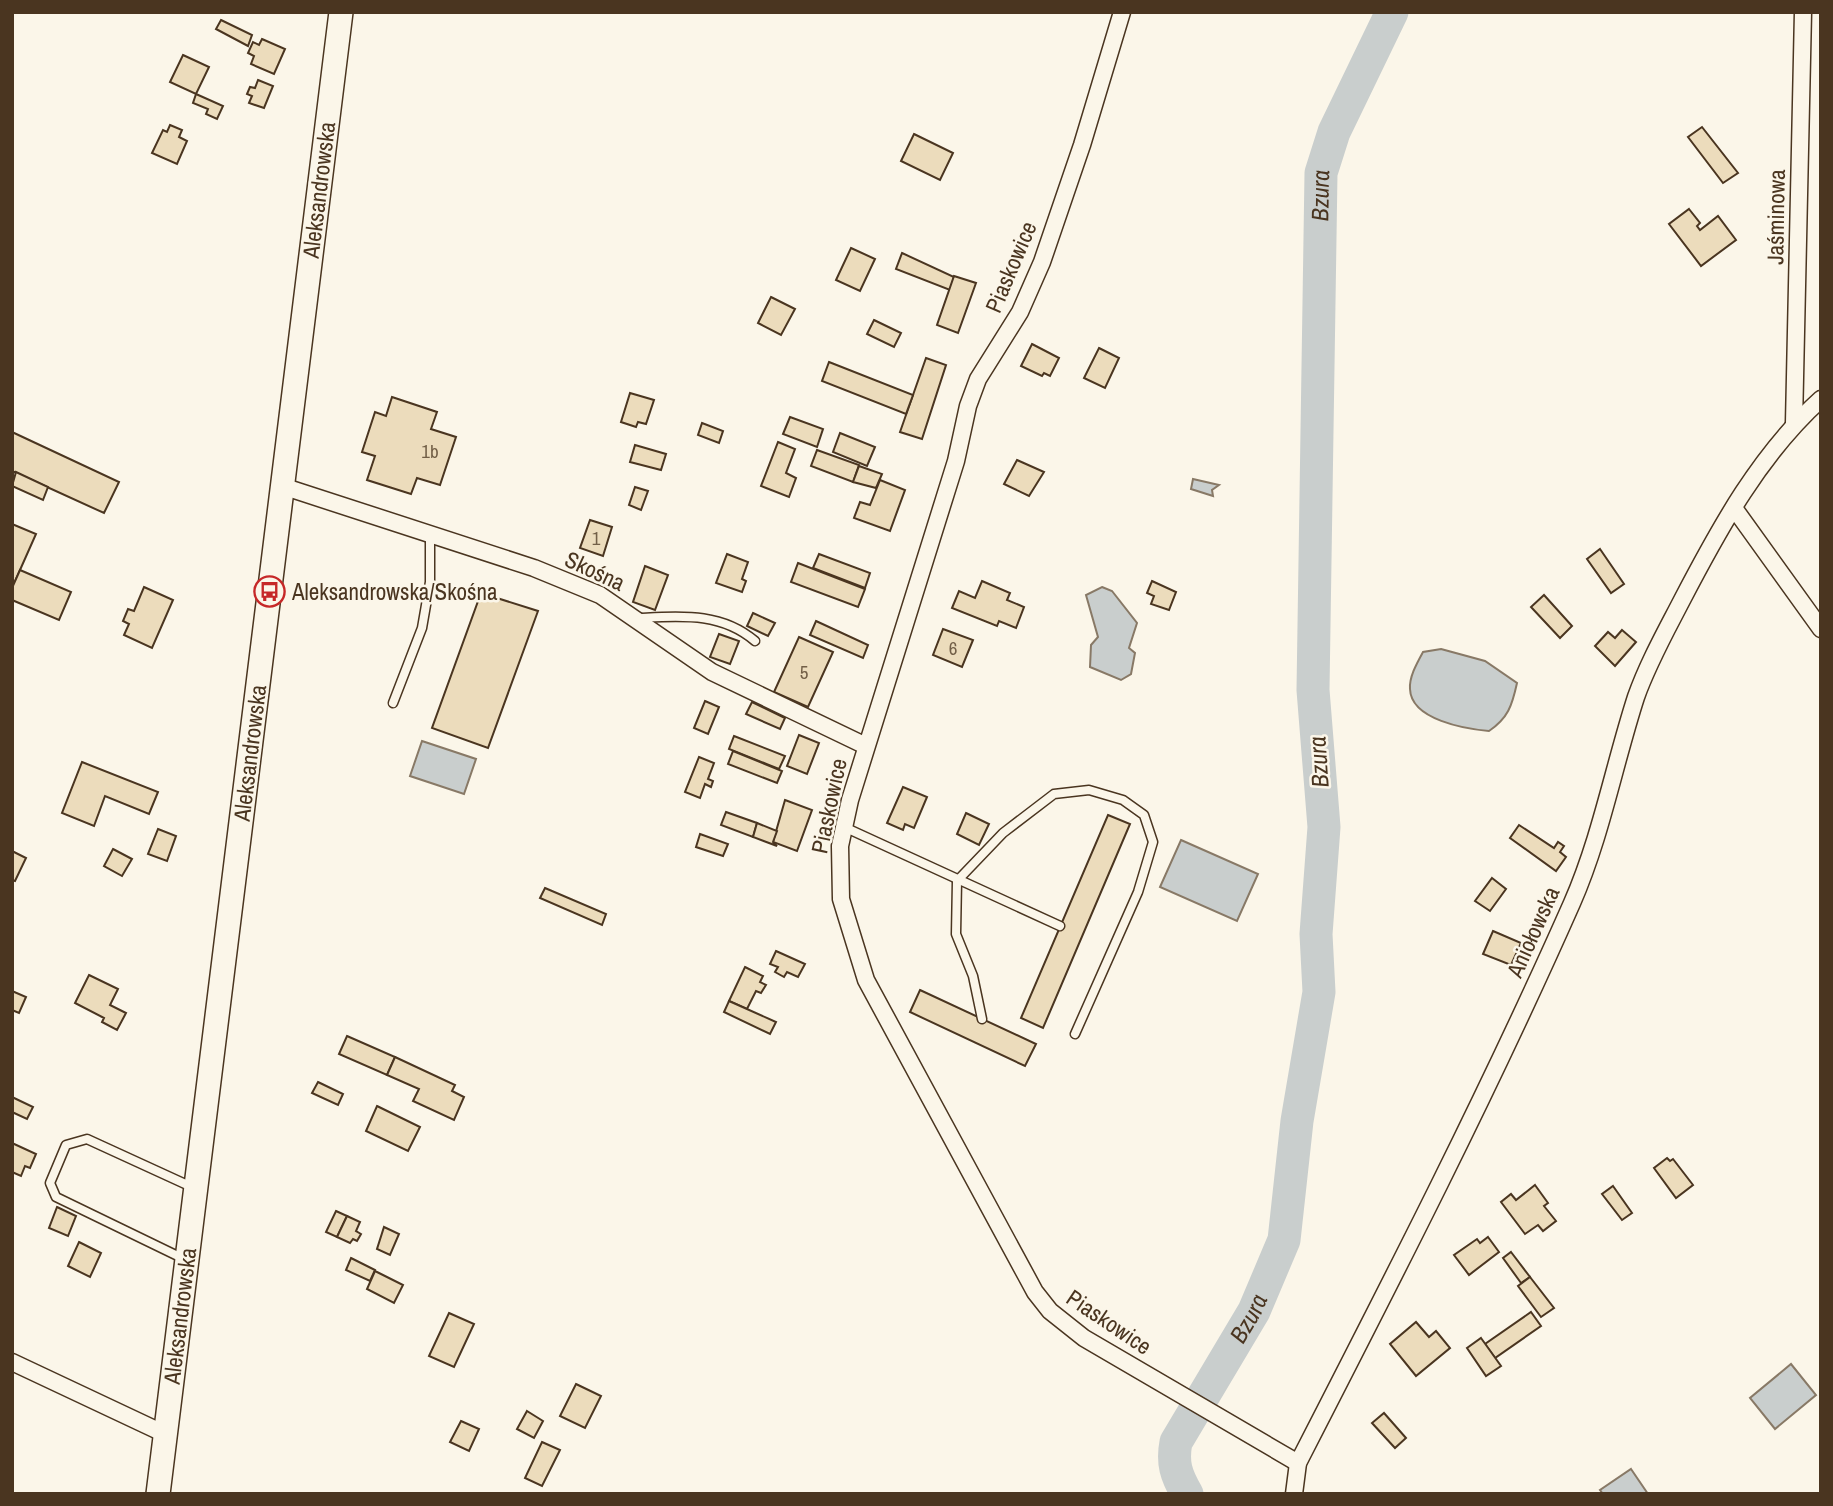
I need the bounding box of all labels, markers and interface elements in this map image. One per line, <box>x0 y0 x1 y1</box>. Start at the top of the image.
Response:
street label: Aleksandrowska <box>295 119 342 261</box>
street label: Jaśminowa <box>1759 169 1792 265</box>
water label: Bzura <box>1303 170 1336 222</box>
street label: Piaskowice <box>977 216 1044 317</box>
house number: 1b <box>421 438 439 464</box>
house number: 1 <box>592 525 601 551</box>
street label: Skośna <box>560 543 631 598</box>
bus stop icon: Aleksandrowska/Skośna <box>252 575 286 609</box>
place label: Aleksandrowska/Skośna <box>291 576 498 607</box>
house number: 6 <box>949 635 957 661</box>
house number: 5 <box>800 659 809 685</box>
street label: Aleksandrowska <box>226 682 273 824</box>
water label: Bzura <box>1300 735 1336 789</box>
street label: Piaskowice <box>803 756 854 856</box>
street label: Aniołowska <box>1498 881 1567 983</box>
street label: Aleksandrowska <box>156 1245 203 1387</box>
street label: Piaskowice <box>1061 1282 1158 1361</box>
water label: Bzura <box>1222 1289 1274 1349</box>

